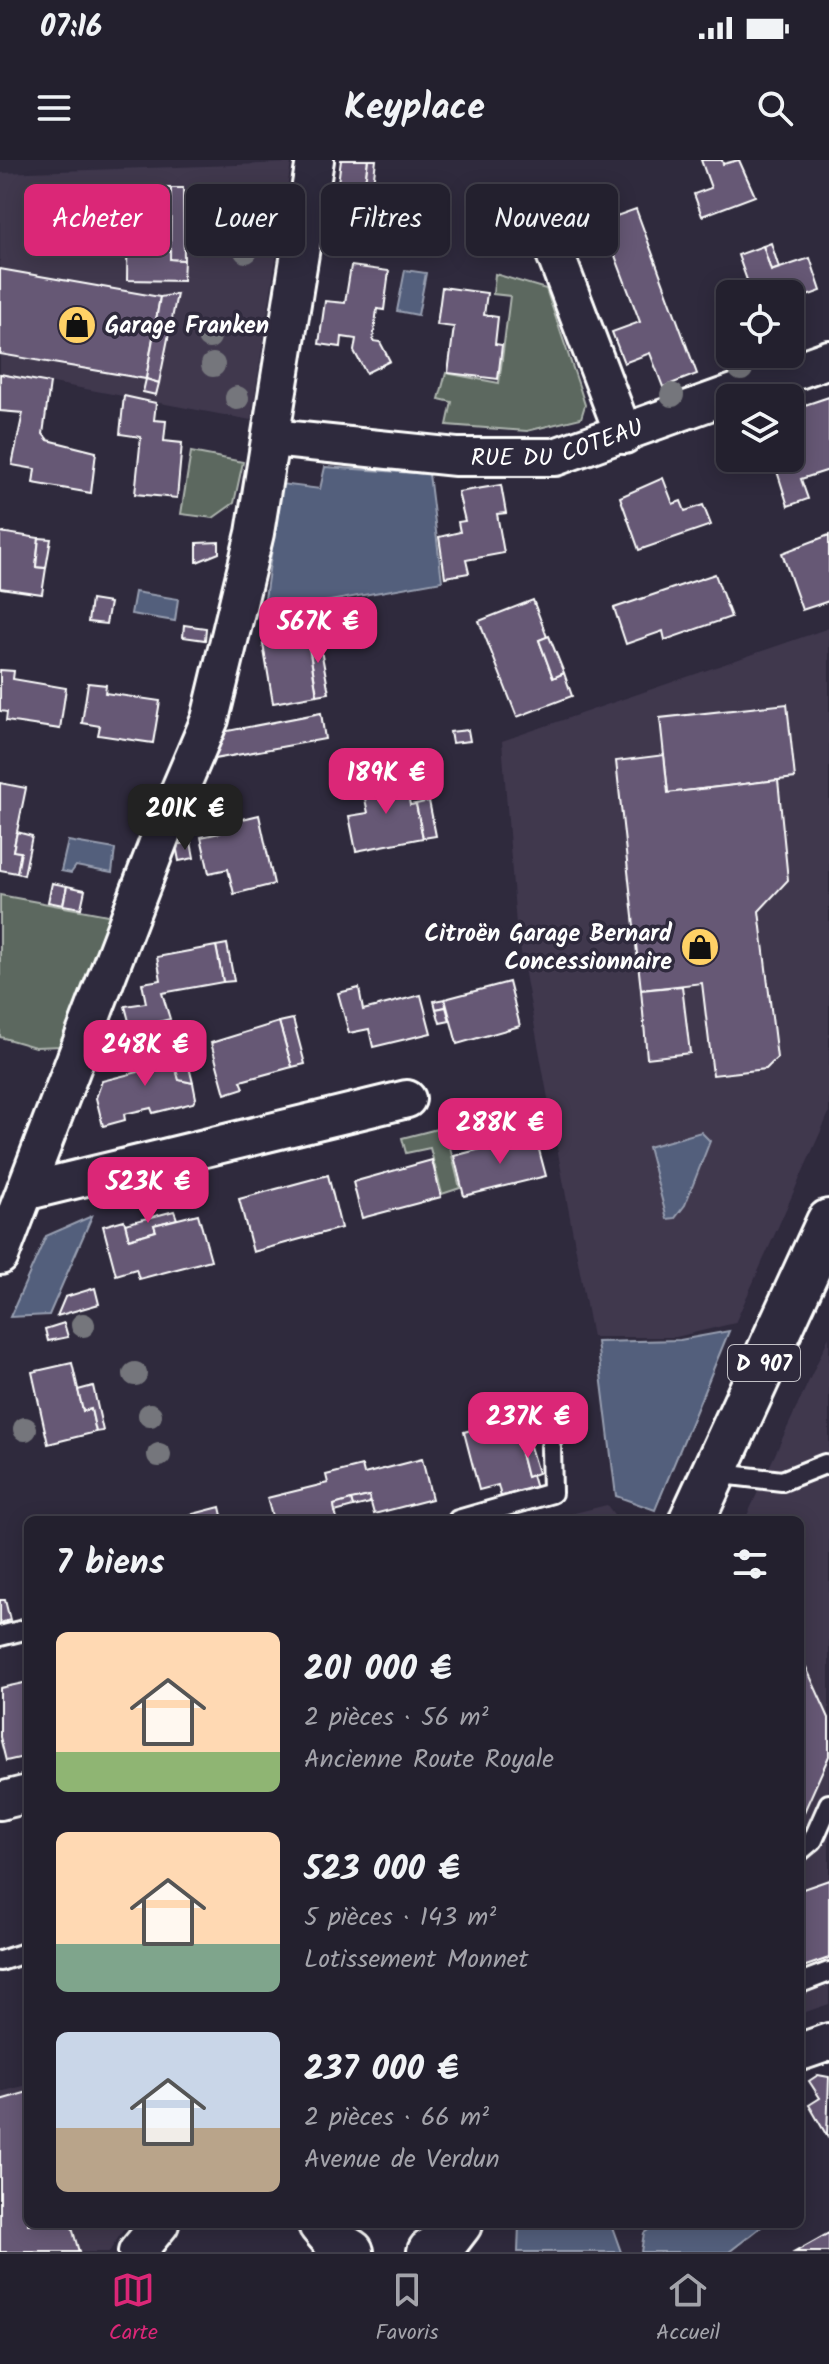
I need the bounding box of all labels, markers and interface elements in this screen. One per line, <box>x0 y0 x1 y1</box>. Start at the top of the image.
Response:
text: 07:16 <box>40 4 102 52</box>
text: Keyplace <box>344 80 485 137</box>
icon: menu <box>32 86 76 130</box>
icon: search <box>753 86 797 130</box>
chip: Acheter <box>24 184 170 256</box>
chip: Louer <box>186 184 305 256</box>
chip: Filtres <box>321 184 450 256</box>
chip: Nouveau <box>466 184 618 256</box>
map controls <box>716 280 804 472</box>
button: locate <box>716 280 804 368</box>
shop icon: Garage Franken <box>56 304 98 346</box>
place label: Garage Franken <box>105 307 269 346</box>
button: layers <box>716 384 804 472</box>
street label: RUE DU COTEAU <box>471 409 649 478</box>
pin: 567K € <box>253 597 383 665</box>
text: 567K € <box>277 602 359 644</box>
pin: 189K € <box>321 748 451 816</box>
text: 189K € <box>347 753 425 795</box>
pin: 201K € <box>120 784 250 852</box>
text: 201K € <box>146 789 224 831</box>
place label: Citroën Garage Bernard Concessionnaire <box>425 915 673 982</box>
shop icon: Citroën Garage Bernard Concessionnaire <box>679 926 721 968</box>
pin: 248K € <box>80 1020 210 1088</box>
text: 248K € <box>102 1025 188 1067</box>
pin: 288K € <box>435 1098 565 1166</box>
text: 288K € <box>456 1103 544 1145</box>
pin: 523K € <box>83 1157 213 1225</box>
text: 523K € <box>106 1162 190 1204</box>
road number: D 907 <box>728 1345 800 1381</box>
pin: 237K € <box>463 1392 593 1460</box>
text: 237K € <box>486 1397 570 1439</box>
text: 7 biens <box>56 1537 165 1591</box>
icon: filters <box>728 1542 772 1586</box>
text: 201 000 € <box>304 1643 452 1697</box>
icon: home <box>120 1664 216 1760</box>
text: 2 pièces · 56 m² <box>304 1697 488 1739</box>
text: Ancienne Route Royale <box>304 1739 554 1781</box>
text: 523 000 € <box>304 1843 460 1897</box>
icon: home <box>120 1864 216 1960</box>
text: 5 pièces · 143 m² <box>304 1897 496 1939</box>
text: Lotissement Monnet <box>304 1939 529 1981</box>
text: 237 000 € <box>304 2043 459 2097</box>
icon: home <box>120 2064 216 2160</box>
text: 2 pièces · 66 m² <box>304 2097 489 2139</box>
text: Avenue de Verdun <box>304 2139 500 2181</box>
tab: Carte <box>109 2268 158 2351</box>
tab: Favoris <box>376 2268 439 2351</box>
tab: Accueil <box>656 2268 720 2351</box>

